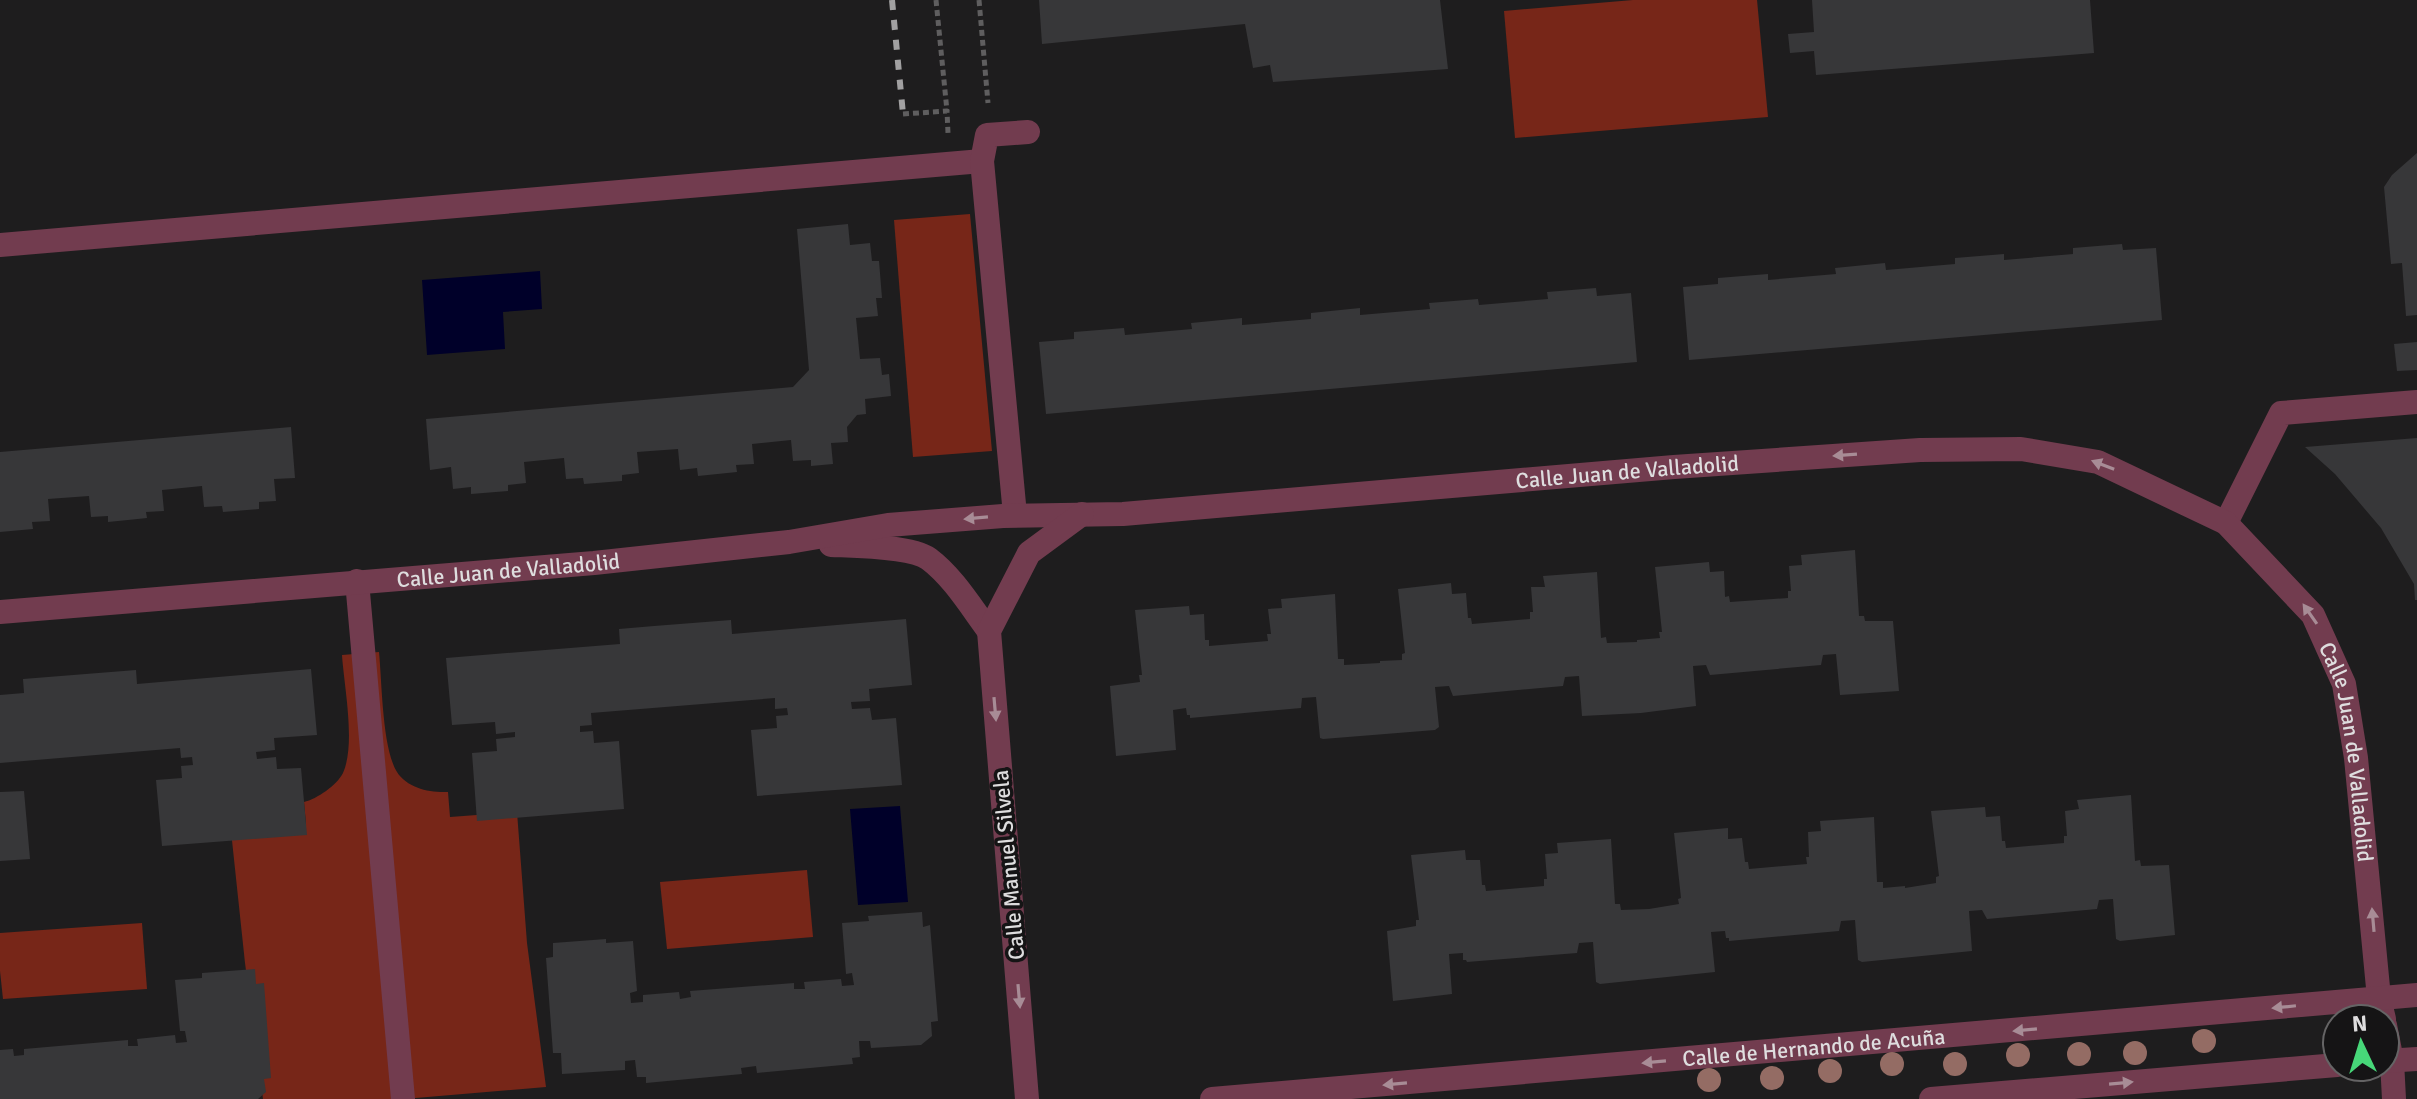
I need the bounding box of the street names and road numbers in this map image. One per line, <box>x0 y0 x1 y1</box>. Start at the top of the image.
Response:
street label: Calle Juan de Valladolid <box>1515 450 1740 494</box>
street label: Calle Juan de Valladolid <box>396 547 621 593</box>
street label: Calle Juan de Valladolid <box>2313 638 2379 863</box>
street label: Calle Manuel Silvela <box>987 769 1030 961</box>
street label: Calle de Hernando de Acuña <box>1681 1023 1946 1072</box>

